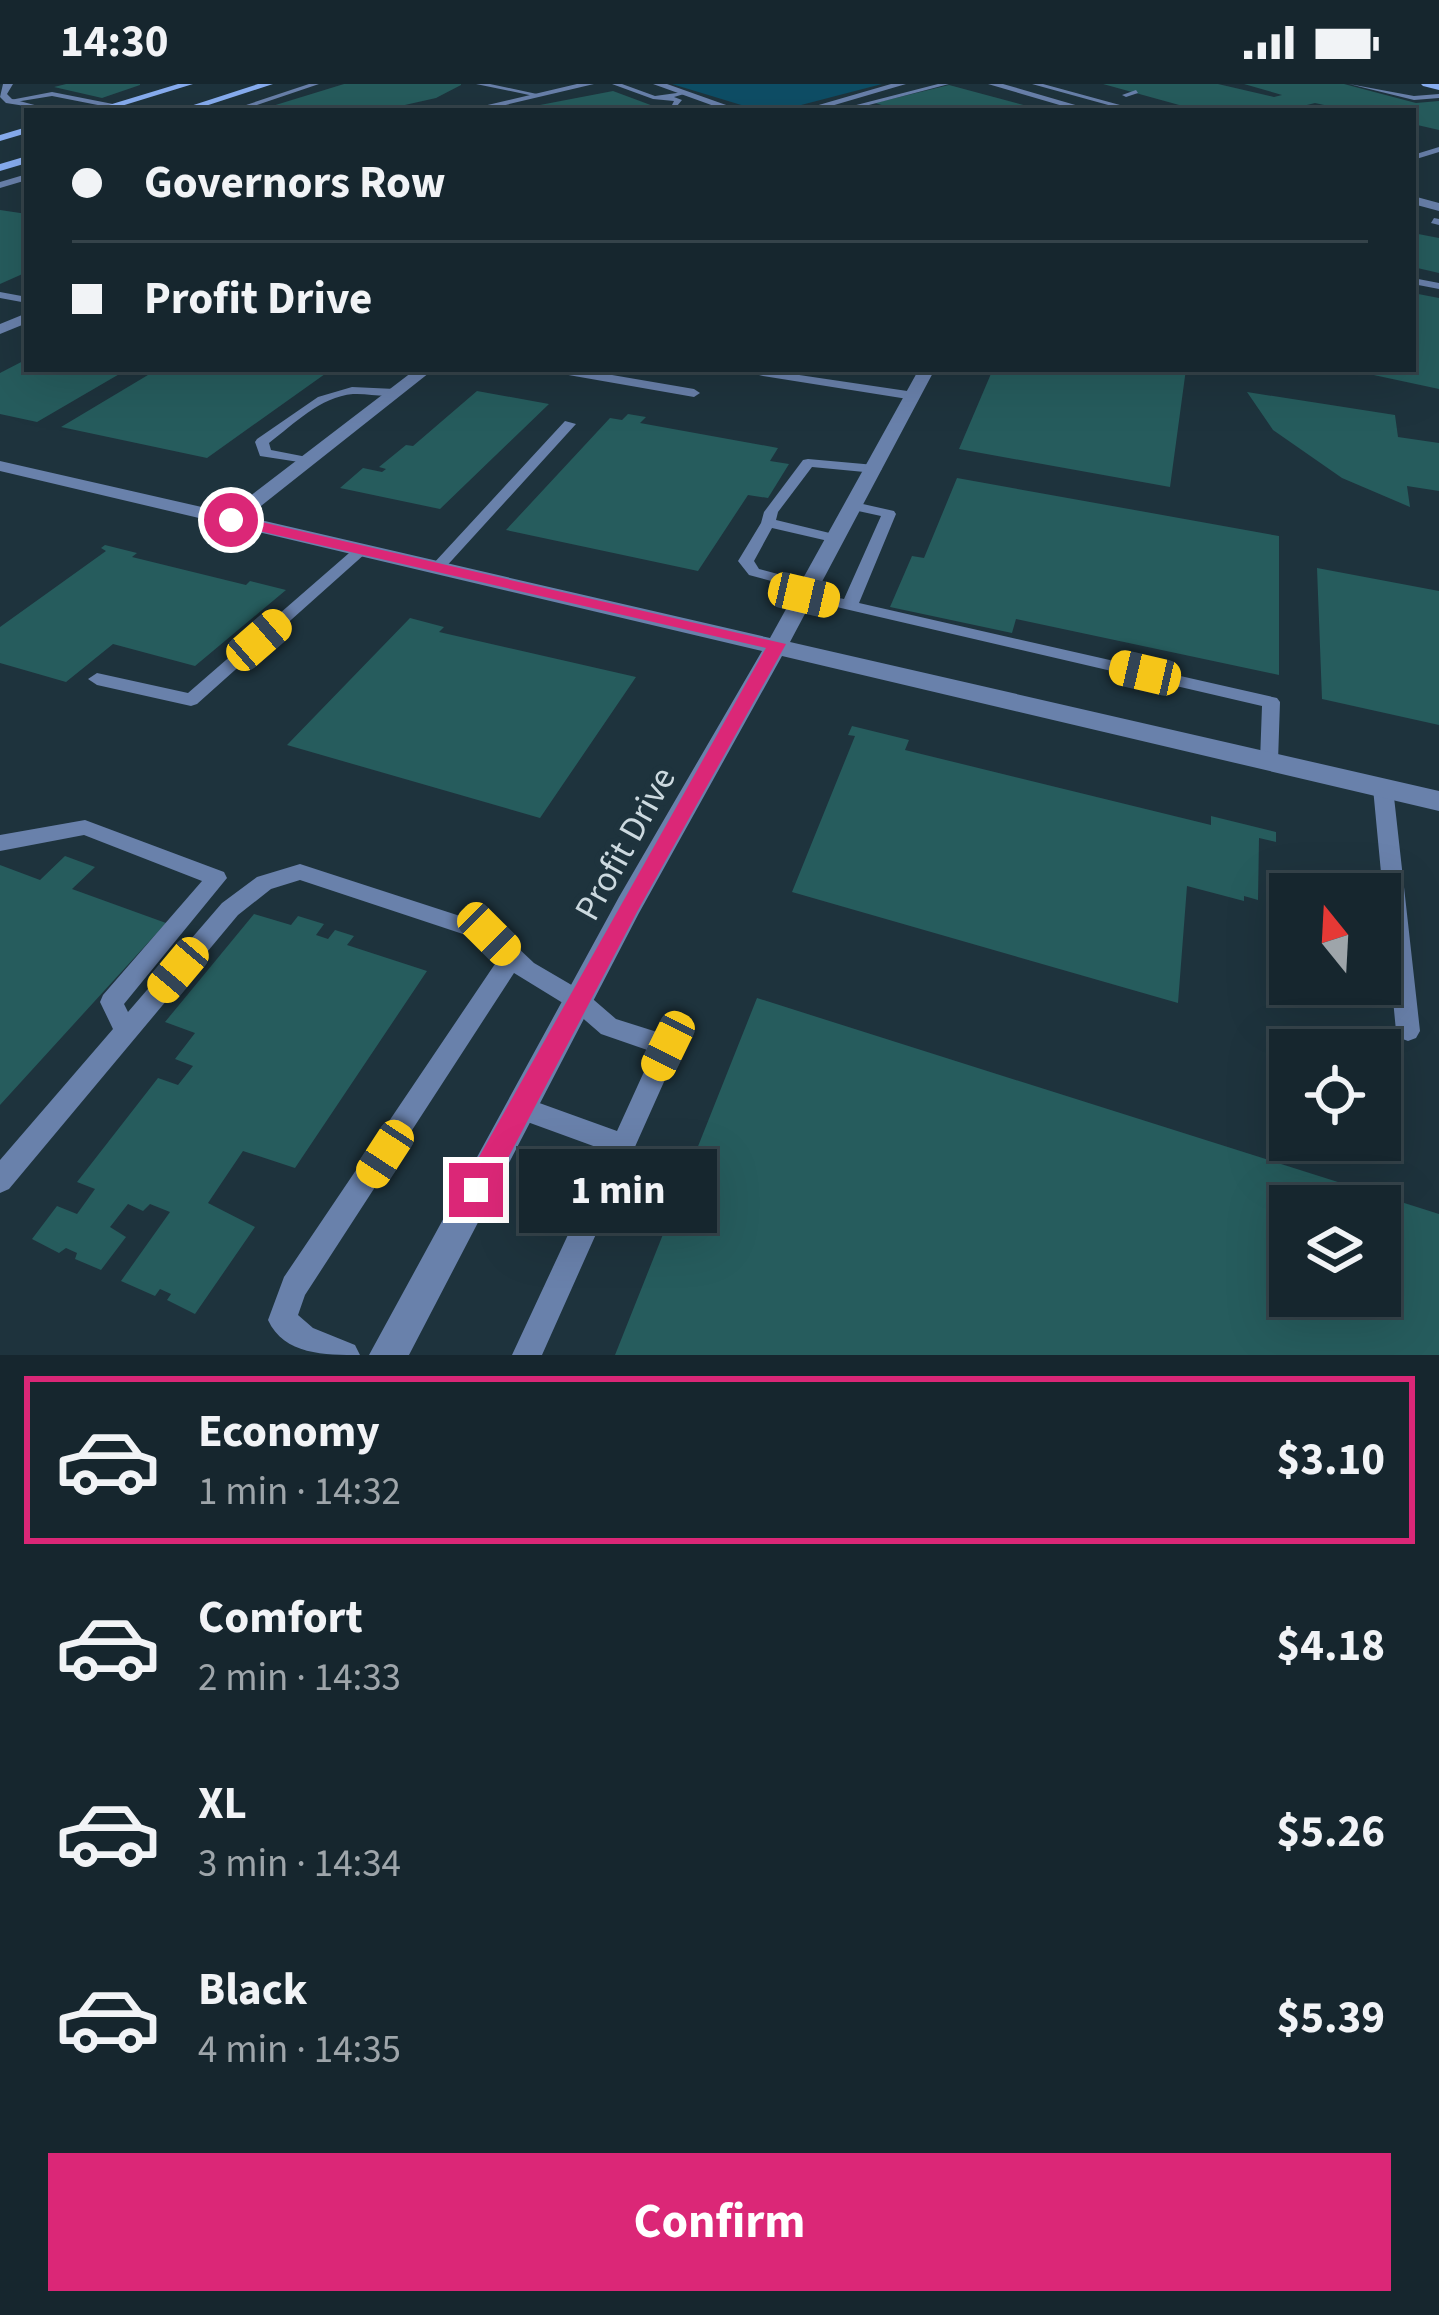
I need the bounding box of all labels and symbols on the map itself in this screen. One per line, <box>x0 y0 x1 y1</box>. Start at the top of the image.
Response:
route start <box>204 493 258 547</box>
car <box>765 569 843 621</box>
car <box>220 603 298 677</box>
car <box>1106 647 1184 699</box>
street label: Profit Drive <box>562 758 689 930</box>
north arrow <box>1269 873 1401 1005</box>
car <box>451 896 527 972</box>
car <box>141 931 215 1009</box>
car <box>636 1006 700 1086</box>
car <box>350 1114 420 1194</box>
callout: 1 min <box>518 1148 716 1232</box>
route end <box>449 1163 503 1217</box>

